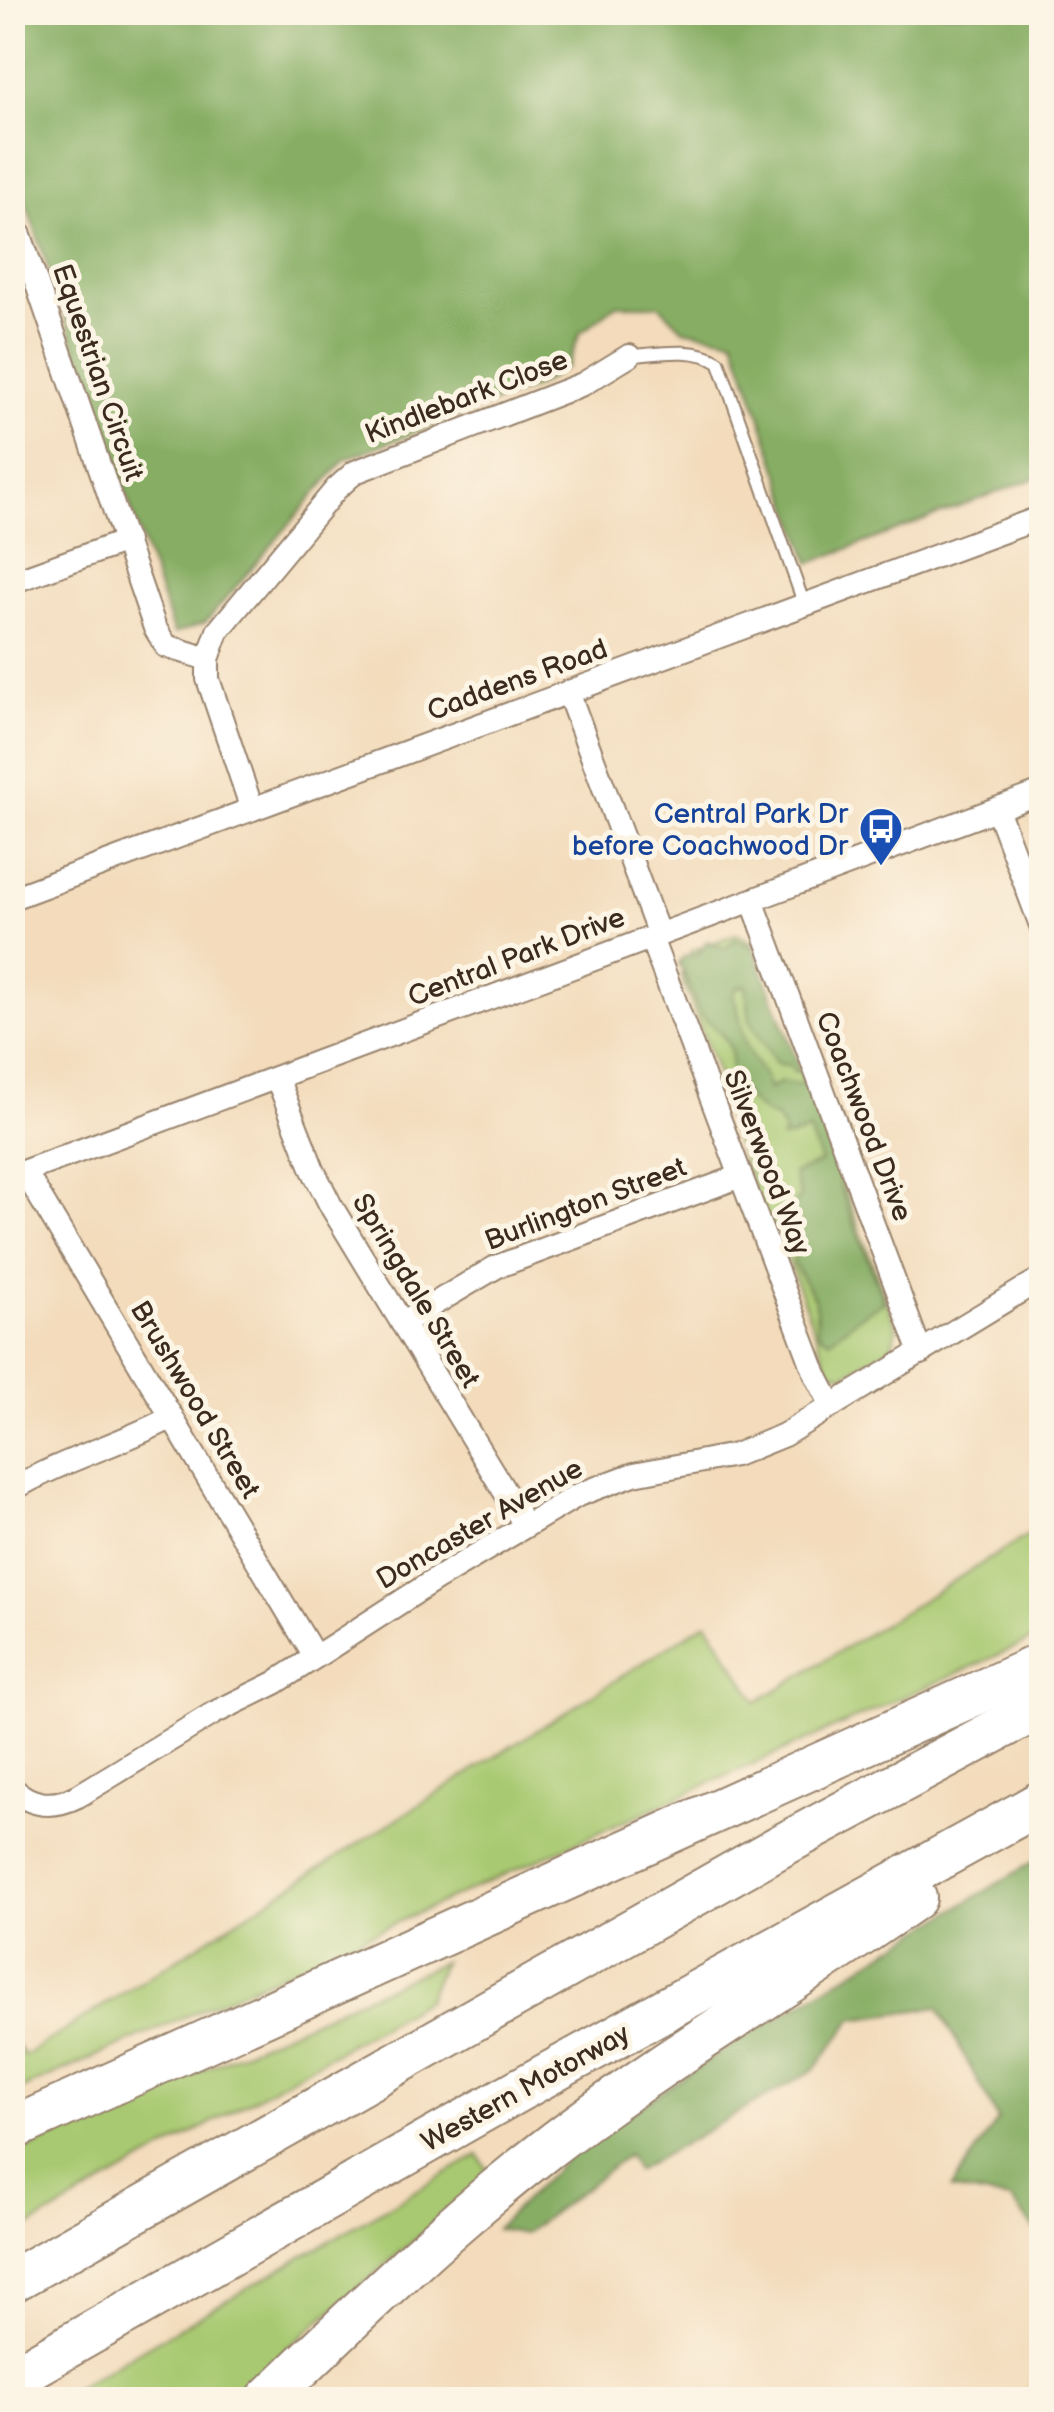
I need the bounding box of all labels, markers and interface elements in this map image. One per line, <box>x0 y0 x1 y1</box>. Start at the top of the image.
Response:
street label: Equestrian Circuit <box>45 260 150 486</box>
street label: Kindlebark Close <box>361 344 573 451</box>
street label: Caddens Road <box>423 633 612 728</box>
place label: Central Park Dr before Coachwood Dr <box>572 798 849 863</box>
bus stop icon: Central Park Dr before Coachwood Dr <box>858 806 904 867</box>
street label: Central Park Drive <box>403 901 630 1014</box>
street label: Coachwood Drive <box>808 1007 919 1226</box>
street label: Silverwood Way <box>716 1066 817 1260</box>
street label: Burlington Street <box>480 1151 691 1258</box>
street label: Springdale Street <box>345 1188 487 1394</box>
street label: Brushwood Street <box>123 1295 267 1505</box>
street label: Doncaster Avenue <box>371 1452 589 1597</box>
street label: Western Motorway <box>416 2017 636 2159</box>

